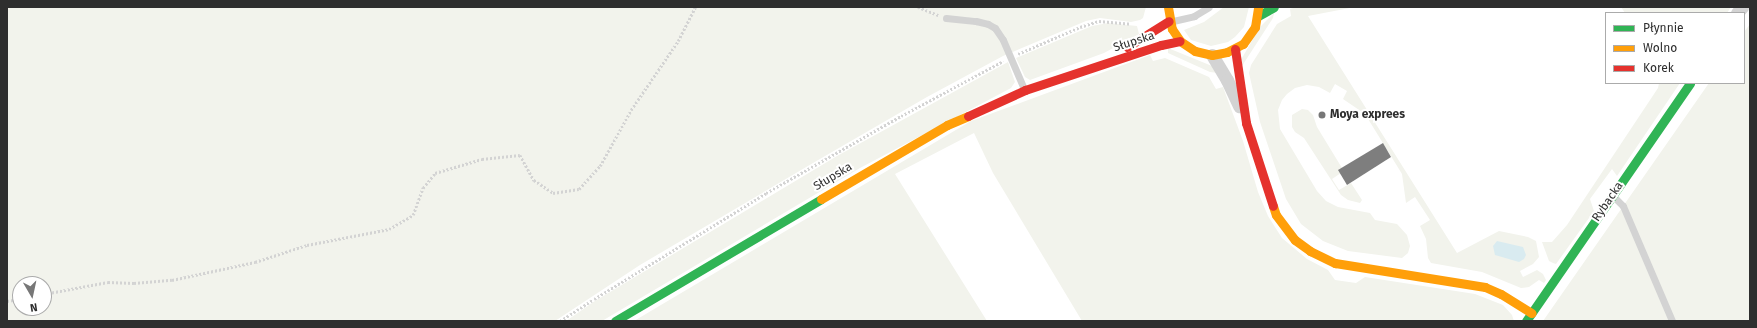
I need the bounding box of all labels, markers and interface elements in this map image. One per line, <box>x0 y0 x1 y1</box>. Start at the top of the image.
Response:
legend <box>1605 12 1745 84</box>
text: Płynnie <box>1643 21 1684 35</box>
street label: Słupska <box>1112 29 1156 55</box>
text: Wolno <box>1643 41 1677 55</box>
text: Korek <box>1643 61 1674 75</box>
place label: Moya exprees <box>1330 108 1405 122</box>
marker: Moya exprees <box>1317 110 1327 120</box>
street label: Słupska <box>811 160 855 194</box>
street label: Rybacka <box>1589 179 1627 225</box>
north arrow <box>12 276 52 316</box>
text: N <box>29 300 38 314</box>

